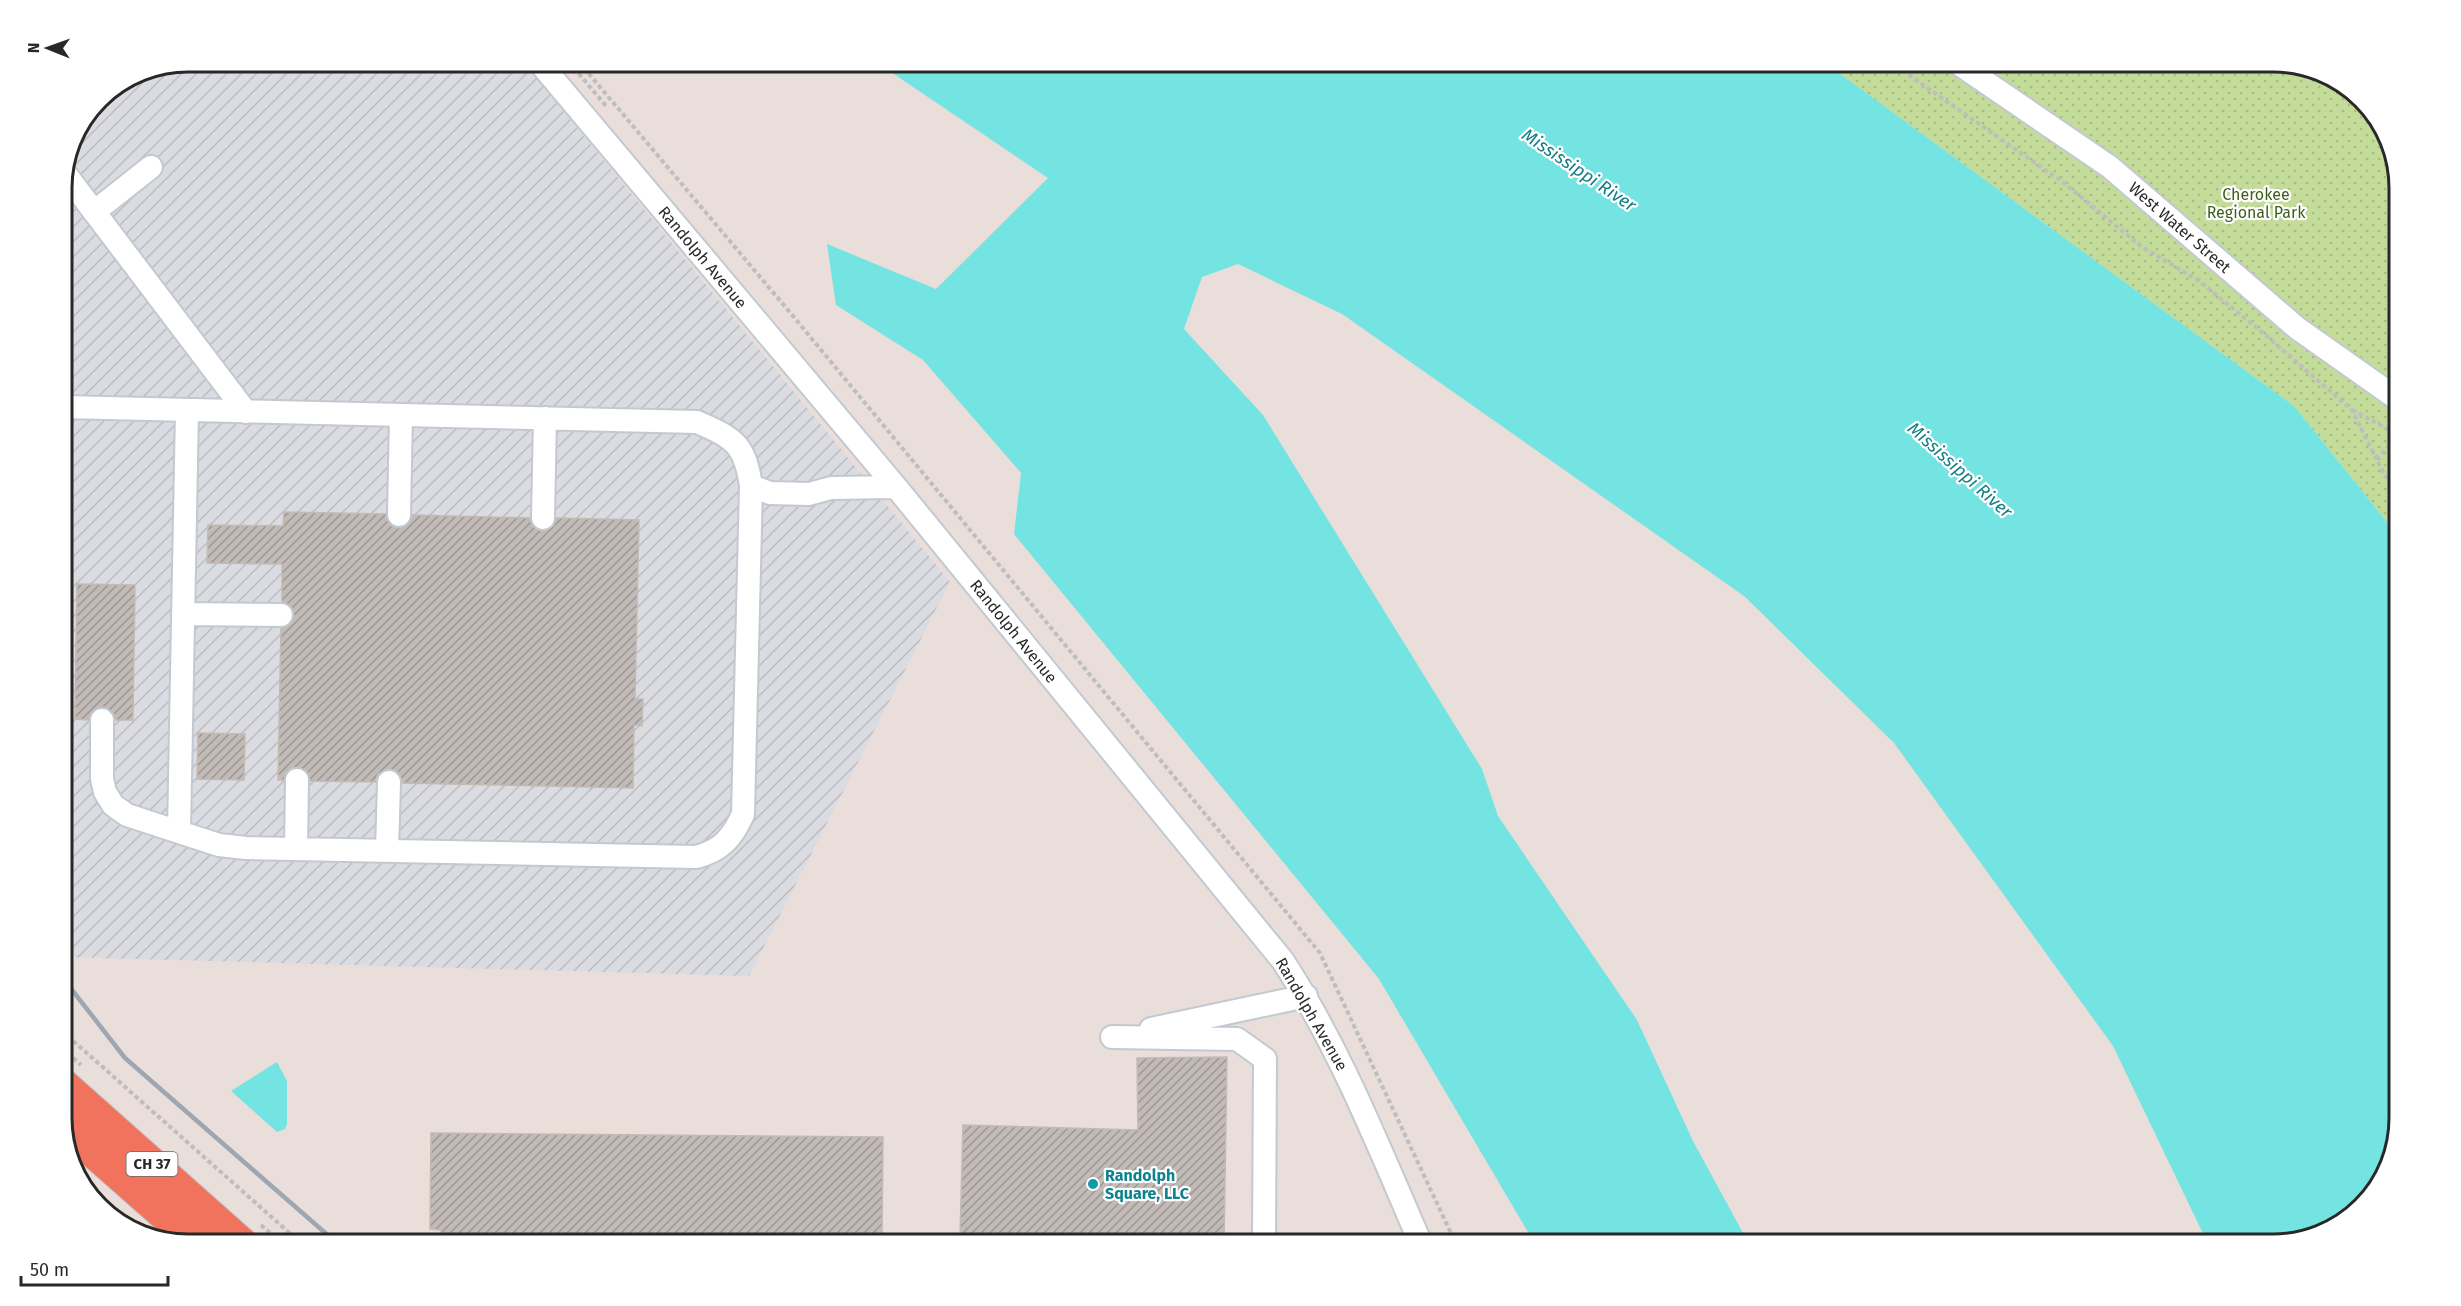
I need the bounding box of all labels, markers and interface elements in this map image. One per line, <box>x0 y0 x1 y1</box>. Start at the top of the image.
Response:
north arrow <box>18 18 78 78</box>
text: N <box>24 42 43 53</box>
water label: Mississippi River <box>1518 124 1641 217</box>
street label: West Water Street <box>2125 178 2235 277</box>
park label: Cherokee Regional Park <box>2207 185 2306 222</box>
street label: Randolph Avenue <box>654 202 751 312</box>
water label: Mississippi River <box>1903 417 2018 523</box>
street label: Randolph Avenue <box>966 576 1061 687</box>
street label: Randolph Avenue <box>1271 954 1352 1074</box>
road number: CH 37 <box>126 1152 178 1176</box>
place label: Randolph Square, LLC <box>1105 1166 1190 1203</box>
marker: Randolph Square, LLC <box>1086 1177 1100 1191</box>
scale bar <box>21 1249 168 1287</box>
text: 50 m <box>30 1259 69 1281</box>

